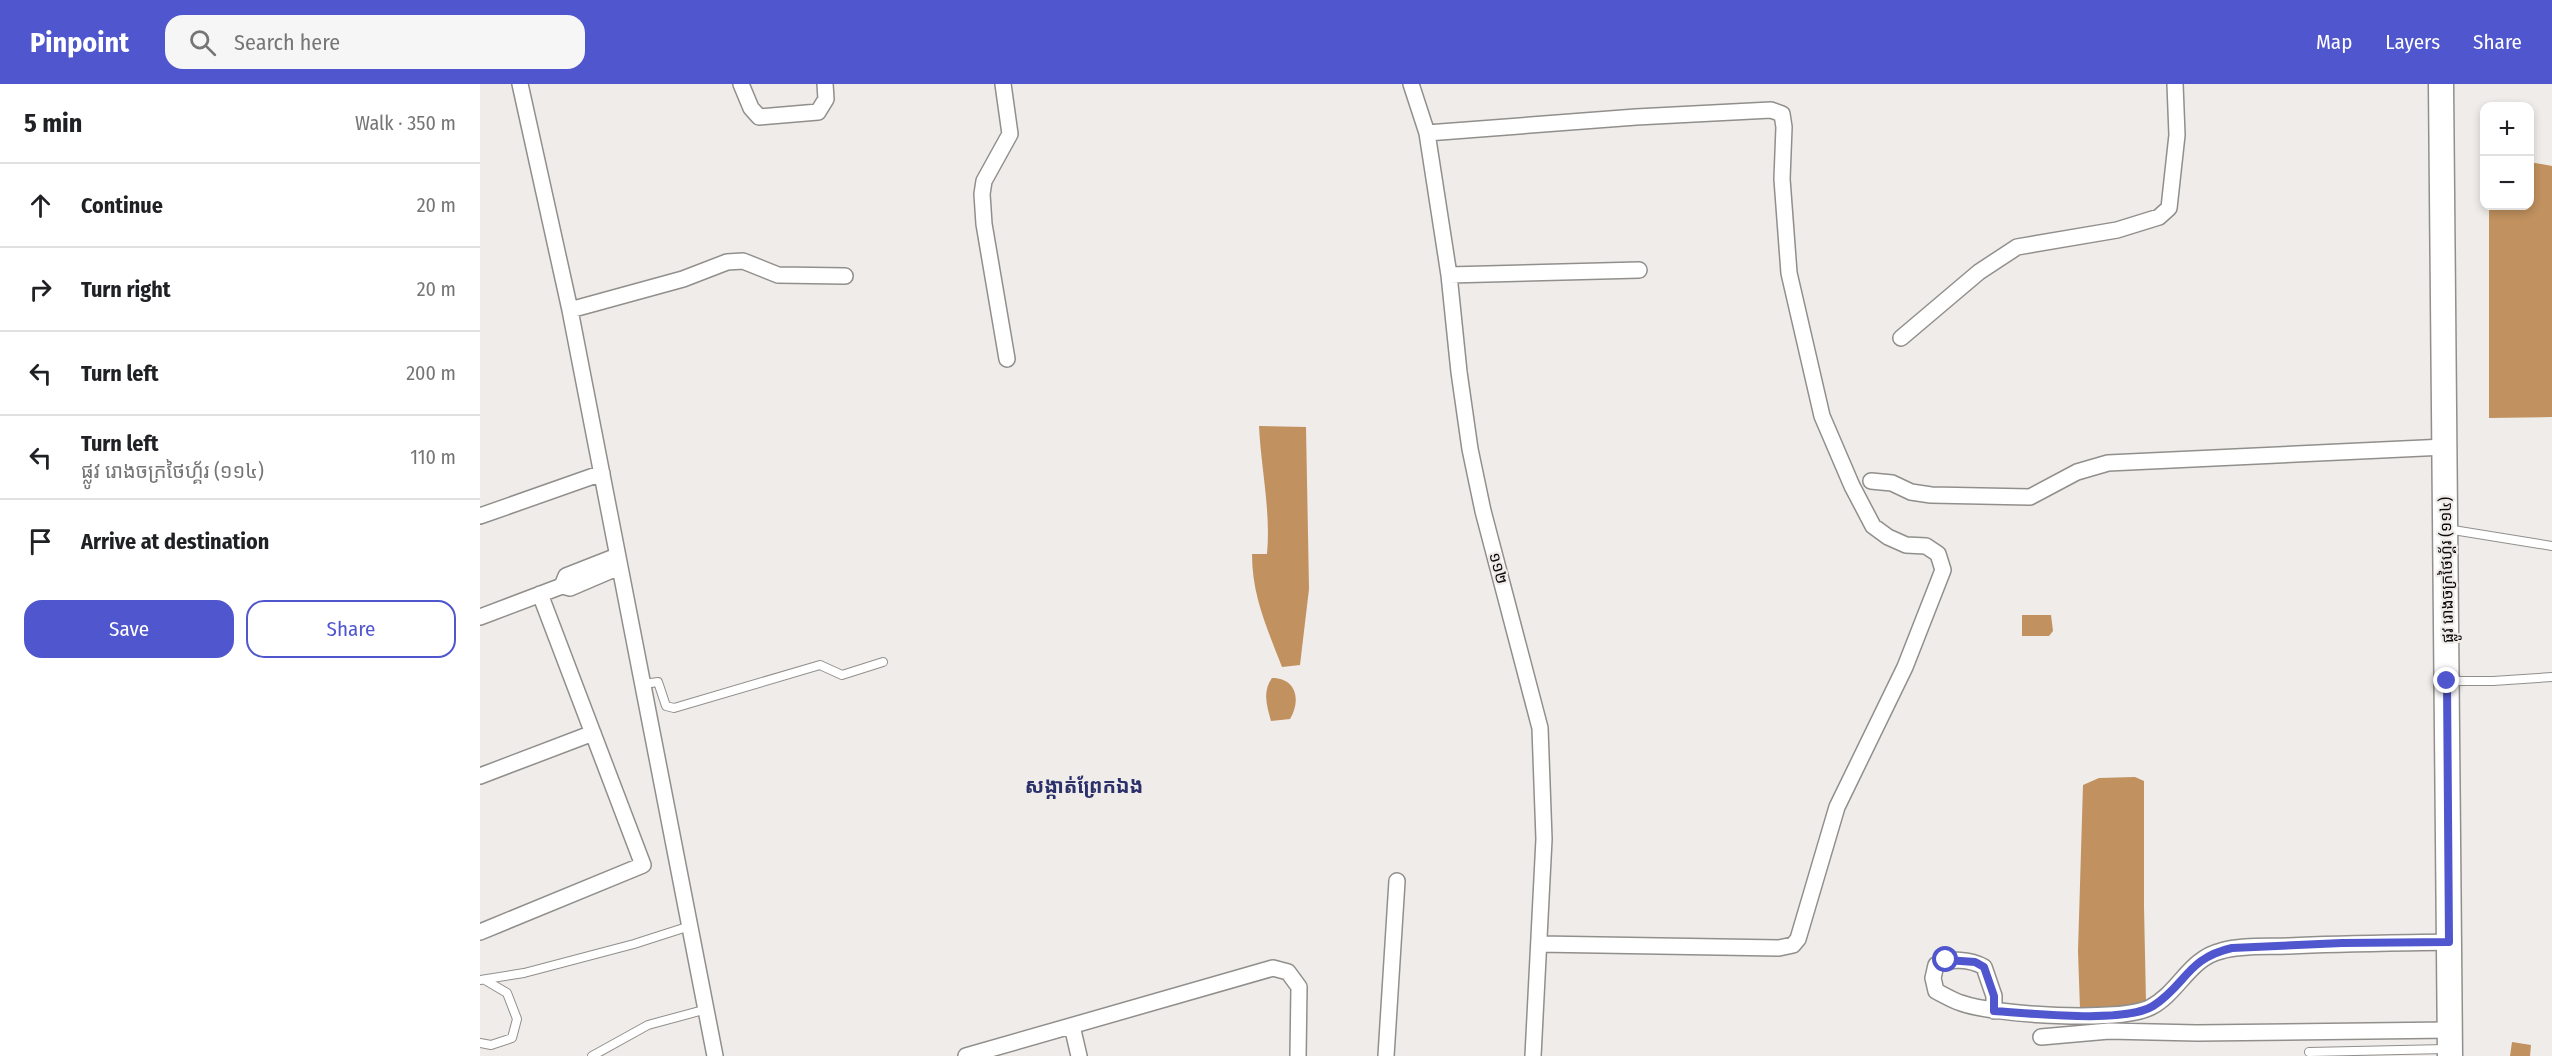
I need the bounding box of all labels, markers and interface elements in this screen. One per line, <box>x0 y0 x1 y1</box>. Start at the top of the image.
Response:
search box <box>165 15 585 69</box>
text: Pinpoint <box>30 26 129 59</box>
icon: search <box>186 26 219 59</box>
text: Search here <box>234 29 340 56</box>
text: Map <box>2316 29 2352 55</box>
text: Layers <box>2385 29 2440 55</box>
text: Share <box>2473 29 2522 55</box>
map controls <box>2480 102 2534 210</box>
button: + <box>2480 102 2534 156</box>
text: 5 min <box>24 108 82 139</box>
text: Walk · 350 m <box>355 111 456 135</box>
button: − <box>2480 156 2534 210</box>
icon: ahead <box>24 189 57 222</box>
text: Continue <box>81 192 163 219</box>
text: 20 m <box>417 193 456 217</box>
icon: right <box>24 273 57 306</box>
text: Turn right <box>81 276 170 303</box>
text: 20 m <box>417 277 456 301</box>
icon: left <box>24 357 57 390</box>
text: Turn left <box>81 360 159 387</box>
text: 200 m <box>406 361 456 385</box>
text: Turn left <box>81 430 159 457</box>
icon: left <box>24 441 57 474</box>
text: 110 m <box>410 445 456 469</box>
text: ផ្លូវ រោងចក្រថៃហ្គ័រ (១១៤) <box>81 459 264 483</box>
street label: ផ្លូវ រោងចក្រថៃហ្គ័រ (១១៤) <box>2435 496 2462 643</box>
icon: arrive <box>24 525 57 558</box>
text: Arrive at destination <box>81 528 269 555</box>
street label: ១១២ <box>1485 550 1512 586</box>
button: Save <box>24 600 234 658</box>
button: Share <box>246 600 456 658</box>
route end <box>2433 667 2459 693</box>
district label: សង្កាត់ព្រែកឯង <box>1025 774 1143 799</box>
route start <box>1932 946 1958 972</box>

